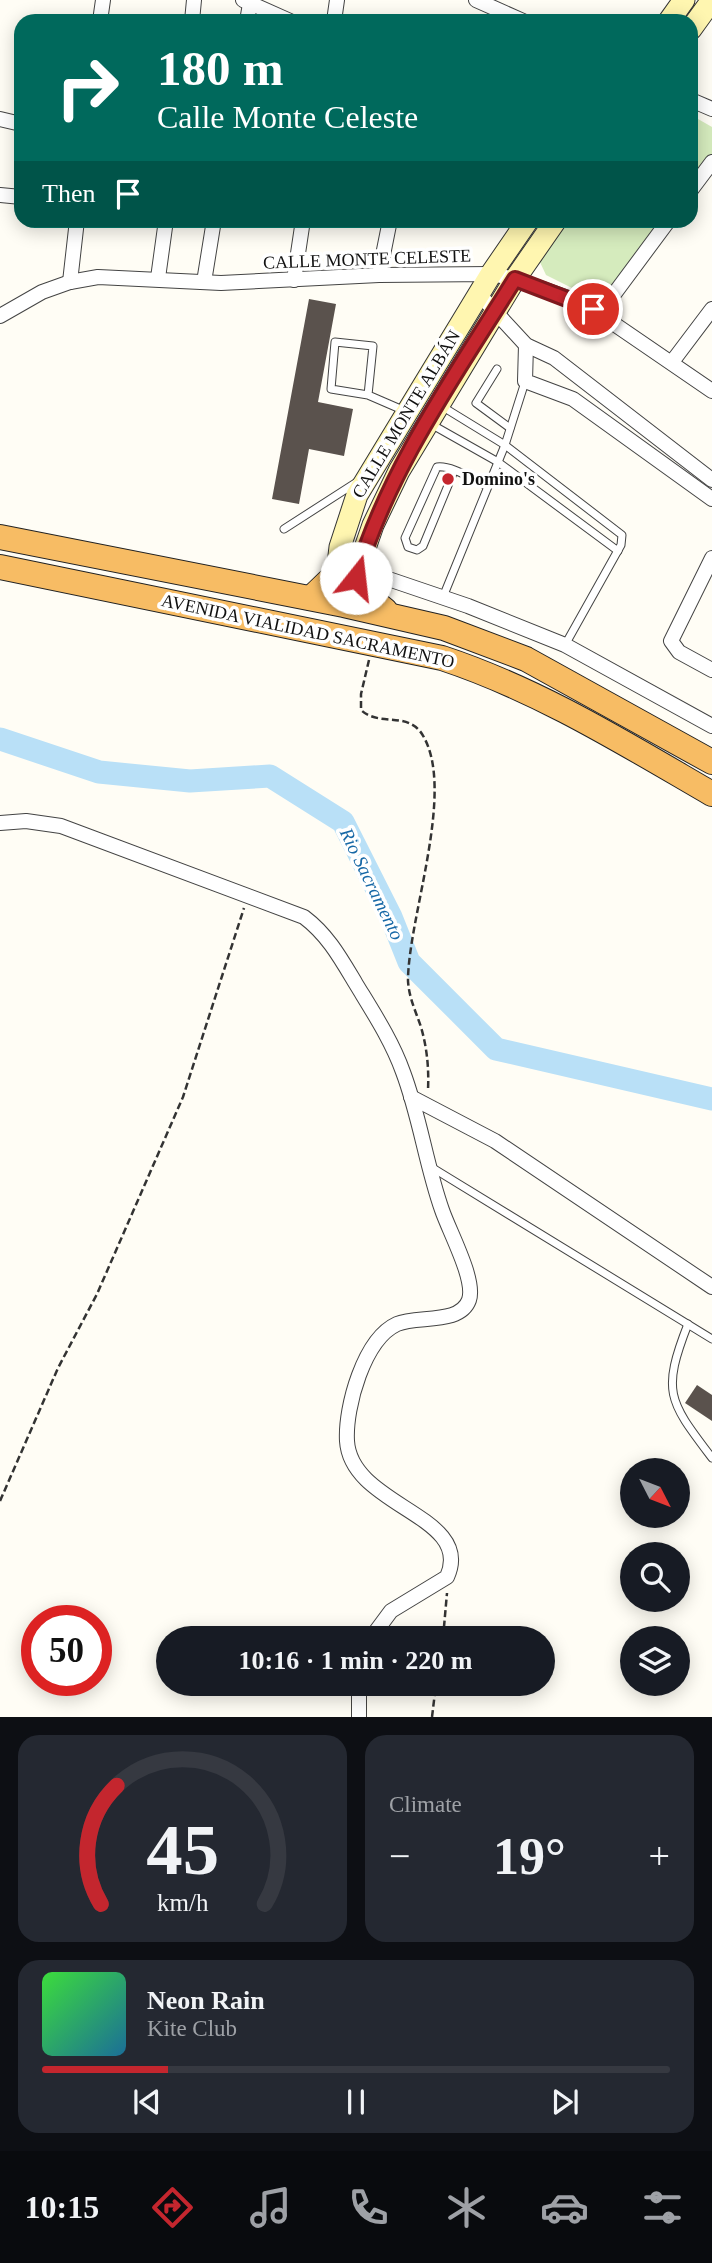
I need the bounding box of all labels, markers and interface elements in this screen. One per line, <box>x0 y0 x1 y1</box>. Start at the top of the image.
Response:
text: 180 m <box>157 41 284 96</box>
icon: right <box>42 42 133 133</box>
text: Calle Monte Celeste <box>157 99 418 135</box>
icon: arrive <box>109 175 147 213</box>
text: Then <box>42 179 95 208</box>
street label: CALLE MONTE CELESTE <box>263 245 471 273</box>
pin <box>563 279 623 339</box>
icon: arrive <box>574 290 612 328</box>
street label: CALLE MONTE ALBÁN <box>347 326 464 501</box>
place label: Domino's <box>462 469 535 489</box>
marker: Domino's <box>440 471 456 487</box>
position arrow <box>319 541 393 615</box>
street label: AVENIDA VIALIDAD SACRAMENTO <box>160 590 456 672</box>
water label: Rio Sacramento <box>335 824 408 943</box>
north arrow <box>620 1458 690 1528</box>
map controls <box>620 1458 690 1696</box>
button: search <box>620 1542 690 1612</box>
speed limit sign: 50 <box>21 1605 112 1696</box>
button: layers <box>620 1626 690 1696</box>
text: 10:16 · 1 min · 220 m <box>239 1646 473 1675</box>
text: Climate <box>389 1792 462 1817</box>
text: 45 <box>146 1810 219 1891</box>
text: 19° <box>493 1828 566 1885</box>
text: − <box>389 1835 410 1877</box>
text: + <box>649 1835 670 1877</box>
text: km/h <box>157 1889 209 1916</box>
text: Neon Rain <box>147 1986 265 2015</box>
text: Kite Club <box>147 2016 237 2041</box>
icon: previous <box>128 2083 166 2121</box>
icon: pause <box>337 2083 375 2121</box>
icon: next <box>546 2083 584 2121</box>
icon: directions <box>148 2183 197 2232</box>
icon: music <box>246 2183 295 2232</box>
icon: phone <box>344 2183 393 2232</box>
icon: climate <box>442 2183 491 2232</box>
icon: car <box>540 2183 589 2232</box>
icon: filters <box>638 2183 687 2232</box>
text: 10:15 <box>25 2189 99 2225</box>

